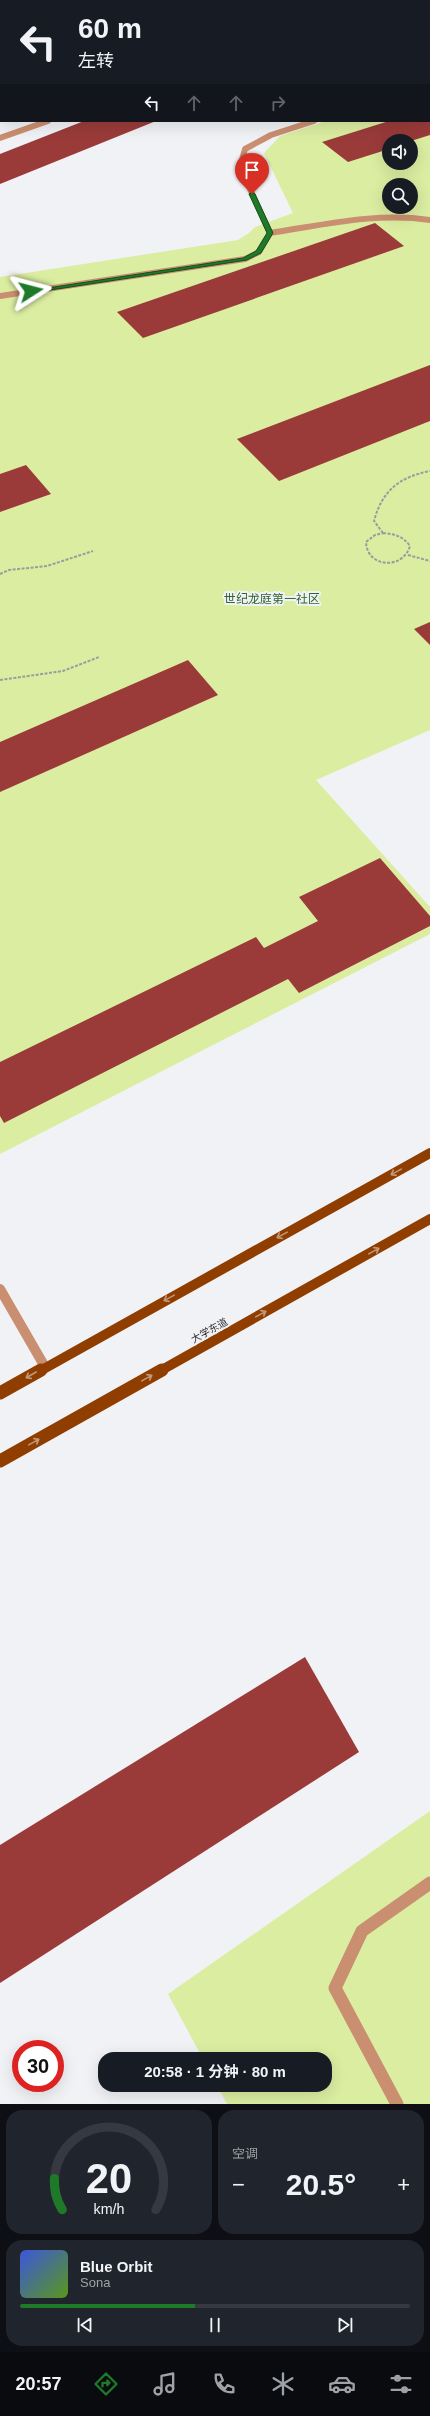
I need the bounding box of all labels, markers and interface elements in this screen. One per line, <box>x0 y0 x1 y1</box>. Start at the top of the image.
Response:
text: 60 m <box>78 13 142 44</box>
icon: left <box>12 16 64 68</box>
text: 左转 <box>78 51 114 71</box>
icon: left <box>141 92 163 114</box>
icon: ahead <box>183 92 205 114</box>
icon: ahead <box>225 92 247 114</box>
icon: right <box>267 92 289 114</box>
map controls <box>382 134 418 214</box>
button: sound <box>382 134 418 170</box>
pin <box>235 153 269 194</box>
icon: arrive <box>241 159 263 181</box>
button: search <box>382 178 418 214</box>
position arrow <box>10 270 52 312</box>
district label: 世纪龙庭第一社区 <box>224 592 320 606</box>
one-way arrow <box>390 1169 402 1176</box>
one-way arrow <box>276 1232 288 1240</box>
one-way arrow <box>368 1246 380 1254</box>
one-way arrow <box>163 1295 175 1303</box>
one-way arrow <box>254 1310 266 1318</box>
street label: 大学东道 <box>189 1316 229 1345</box>
one-way arrow <box>25 1372 37 1380</box>
one-way arrow <box>141 1374 153 1382</box>
one-way arrow <box>28 1438 40 1445</box>
speed limit sign: 30 <box>12 2040 64 2092</box>
text: 20:58 · 1 分钟 · 80 m <box>144 2063 286 2080</box>
text: 空调 <box>232 2146 258 2161</box>
text: 20 <box>86 2155 132 2202</box>
text: 20.5° <box>286 2168 356 2201</box>
text: − <box>232 2172 245 2197</box>
text: + <box>397 2172 410 2197</box>
text: km/h <box>94 2201 125 2217</box>
text: Blue Orbit <box>80 2258 153 2275</box>
text: Sona <box>80 2275 110 2290</box>
icon: previous <box>74 2314 96 2336</box>
icon: pause <box>204 2314 226 2336</box>
icon: next <box>334 2314 356 2336</box>
icon: directions <box>92 2370 120 2398</box>
icon: music <box>151 2370 179 2398</box>
icon: phone <box>210 2370 238 2398</box>
icon: climate <box>269 2370 297 2398</box>
icon: car <box>328 2370 356 2398</box>
icon: filters <box>387 2370 415 2398</box>
text: 20:57 <box>15 2374 61 2394</box>

